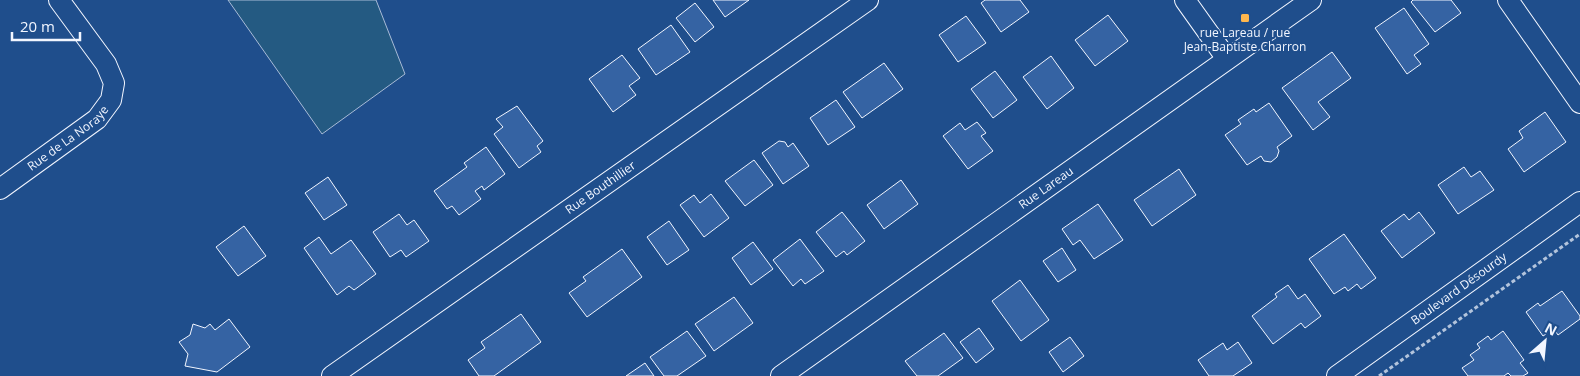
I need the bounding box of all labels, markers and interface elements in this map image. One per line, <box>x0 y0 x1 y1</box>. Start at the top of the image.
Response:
scale bar <box>12 10 80 42</box>
marker: rue Lareau / rue Jean-Baptiste Charron <box>1239 12 1251 24</box>
text: 20 m <box>20 16 55 36</box>
place label: rue Lareau / rue Jean-Baptiste Charron <box>1183 24 1306 55</box>
street label: Rue de La Noraye <box>24 102 112 175</box>
street label: Rue Bouthillier <box>562 157 639 218</box>
street label: Rue Lareau <box>1015 162 1076 213</box>
street label: Boulevard Désourdy <box>1407 248 1511 328</box>
north arrow <box>1520 316 1570 366</box>
text: N <box>1542 318 1561 340</box>

